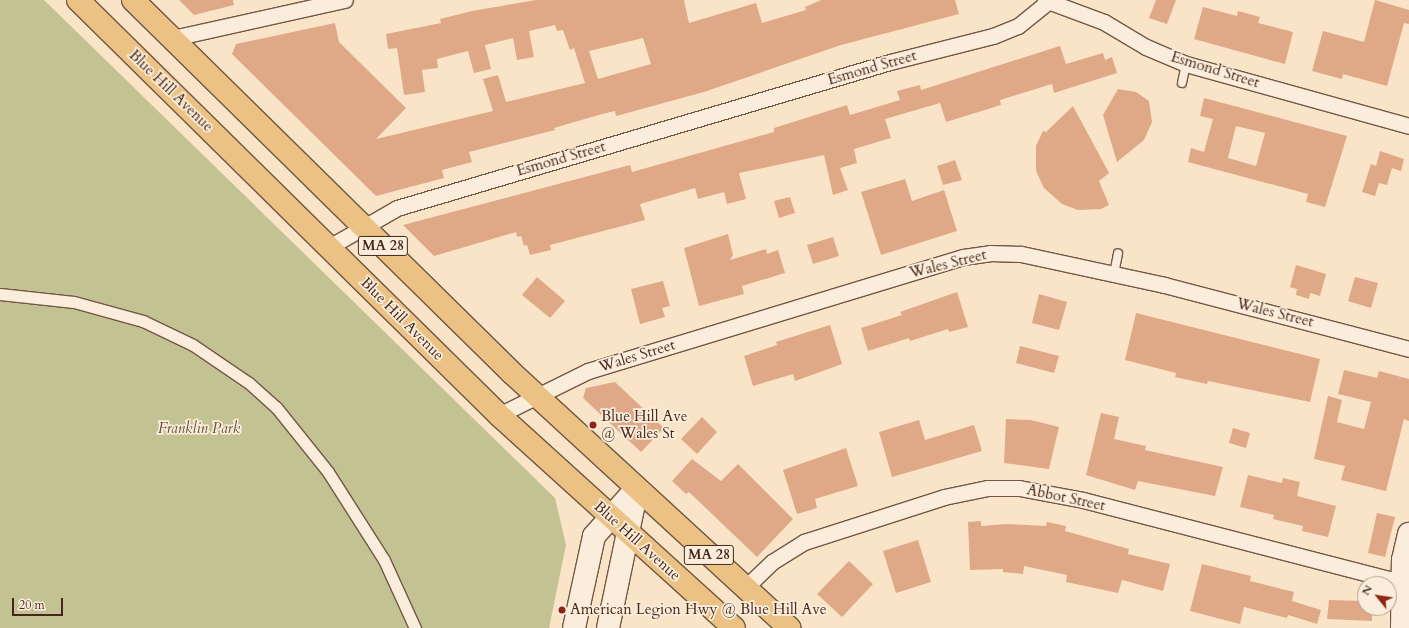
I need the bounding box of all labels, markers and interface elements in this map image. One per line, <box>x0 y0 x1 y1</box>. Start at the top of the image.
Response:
street label: Blue Hill Avenue <box>125 46 217 136</box>
street label: Esmond Street <box>825 47 919 89</box>
street label: Esmond Street <box>1169 48 1261 92</box>
street label: Esmond Street <box>514 138 608 180</box>
road number: MA 28 <box>357 234 409 258</box>
street label: Wales Street <box>908 246 988 282</box>
street label: Blue Hill Avenue <box>357 274 447 364</box>
street label: Wales Street <box>1235 295 1315 331</box>
street label: Wales Street <box>597 336 677 376</box>
place label: Blue Hill Ave @ Wales St <box>601 407 688 442</box>
park label: Franklin Park <box>158 420 240 438</box>
marker: Blue Hill Ave @ Wales St <box>588 420 598 430</box>
street label: Abbot Street <box>1025 481 1107 515</box>
street label: Blue Hill Avenue <box>590 497 684 585</box>
road number: MA 28 <box>683 543 735 567</box>
north arrow <box>1357 576 1397 616</box>
text: N <box>1358 582 1376 598</box>
scale bar <box>14 590 65 616</box>
text: 20 m <box>19 597 45 613</box>
place label: American Legion Hwy @ Blue Hill Ave <box>570 601 827 619</box>
marker: American Legion Hwy @ Blue Hill Ave <box>557 605 567 615</box>

